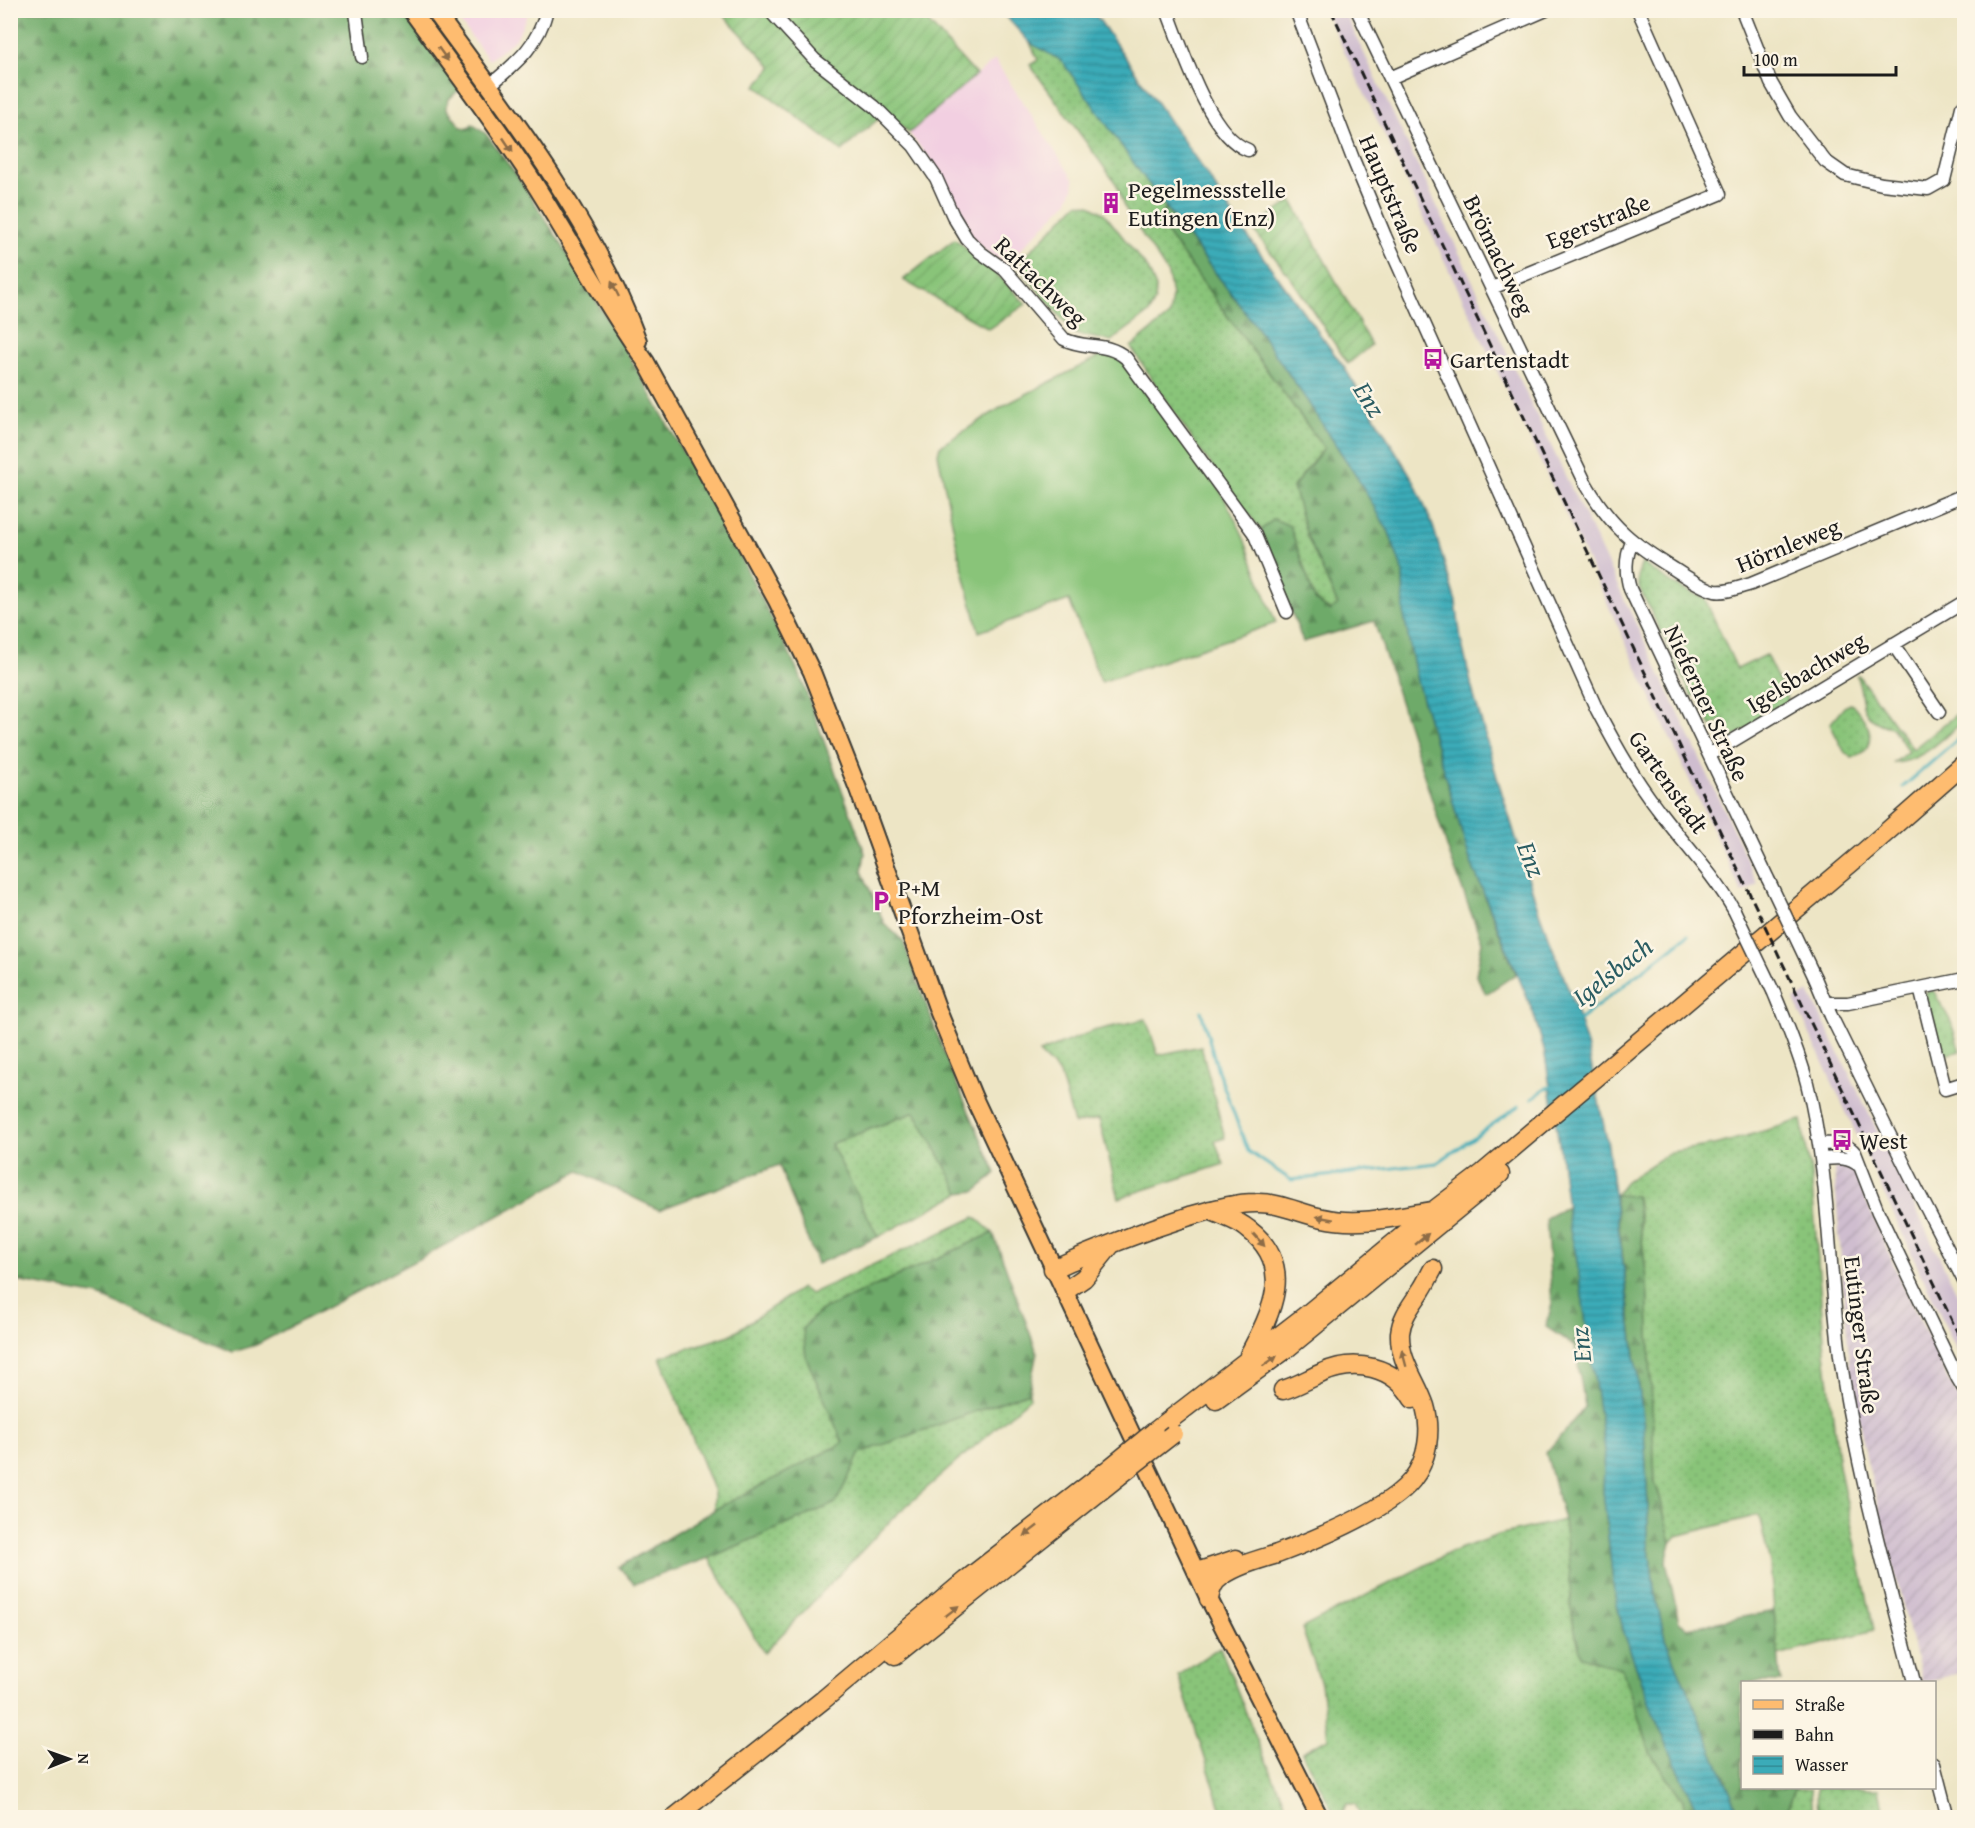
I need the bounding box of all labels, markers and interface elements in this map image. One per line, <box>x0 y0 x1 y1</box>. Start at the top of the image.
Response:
scale bar <box>1744 39 1896 77</box>
one-way arrow <box>437 45 449 61</box>
text: 100 m <box>1753 46 1798 73</box>
street label: Hauptstraße <box>1350 129 1432 259</box>
one-way arrow <box>502 136 514 152</box>
place label: Pegelmessstelle Eutingen (Enz) <box>1128 172 1286 235</box>
street label: Egerstraße <box>1541 184 1655 258</box>
street label: Brömachweg <box>1455 189 1543 321</box>
building icon: Pegelmessstelle Eutingen (Enz) <box>1099 191 1123 215</box>
street label: Rattachweg <box>987 228 1095 334</box>
one-way arrow <box>611 280 620 297</box>
place label: Gartenstadt <box>1450 342 1570 377</box>
bus stop icon: Gartenstadt <box>1421 347 1445 371</box>
water label: Enz <box>1344 373 1396 424</box>
street label: Hörnleweg <box>1731 508 1845 582</box>
street label: Nieferner Straße <box>1655 619 1759 787</box>
street label: Igelsbachweg <box>1739 622 1873 722</box>
street label: Gartenstadt <box>1620 723 1718 841</box>
water label: Enz <box>1507 835 1557 883</box>
place label: P+M Pforzheim-Ost <box>898 870 1044 933</box>
parking icon: P+M Pforzheim-Ost <box>869 889 893 913</box>
water label: Igelsbach <box>1563 927 1661 1015</box>
place label: West <box>1859 1123 1908 1158</box>
bus stop icon: West <box>1830 1128 1854 1152</box>
one-way arrow <box>1316 1213 1335 1222</box>
one-way arrow <box>1252 1232 1265 1247</box>
one-way arrow <box>1414 1233 1429 1246</box>
street label: Eutinger Straße <box>1835 1254 1889 1416</box>
water label: Enz <box>1559 1325 1601 1366</box>
one-way arrow <box>1399 1348 1408 1366</box>
one-way arrow <box>1261 1355 1277 1367</box>
one-way arrow <box>1023 1524 1039 1537</box>
one-way arrow <box>944 1605 959 1617</box>
legend <box>1741 1681 1936 1789</box>
text: Straße <box>1795 1691 1845 1718</box>
text: Bahn <box>1795 1721 1834 1748</box>
north arrow <box>39 1729 99 1789</box>
text: Wasser <box>1795 1751 1849 1778</box>
text: N <box>72 1753 96 1765</box>

